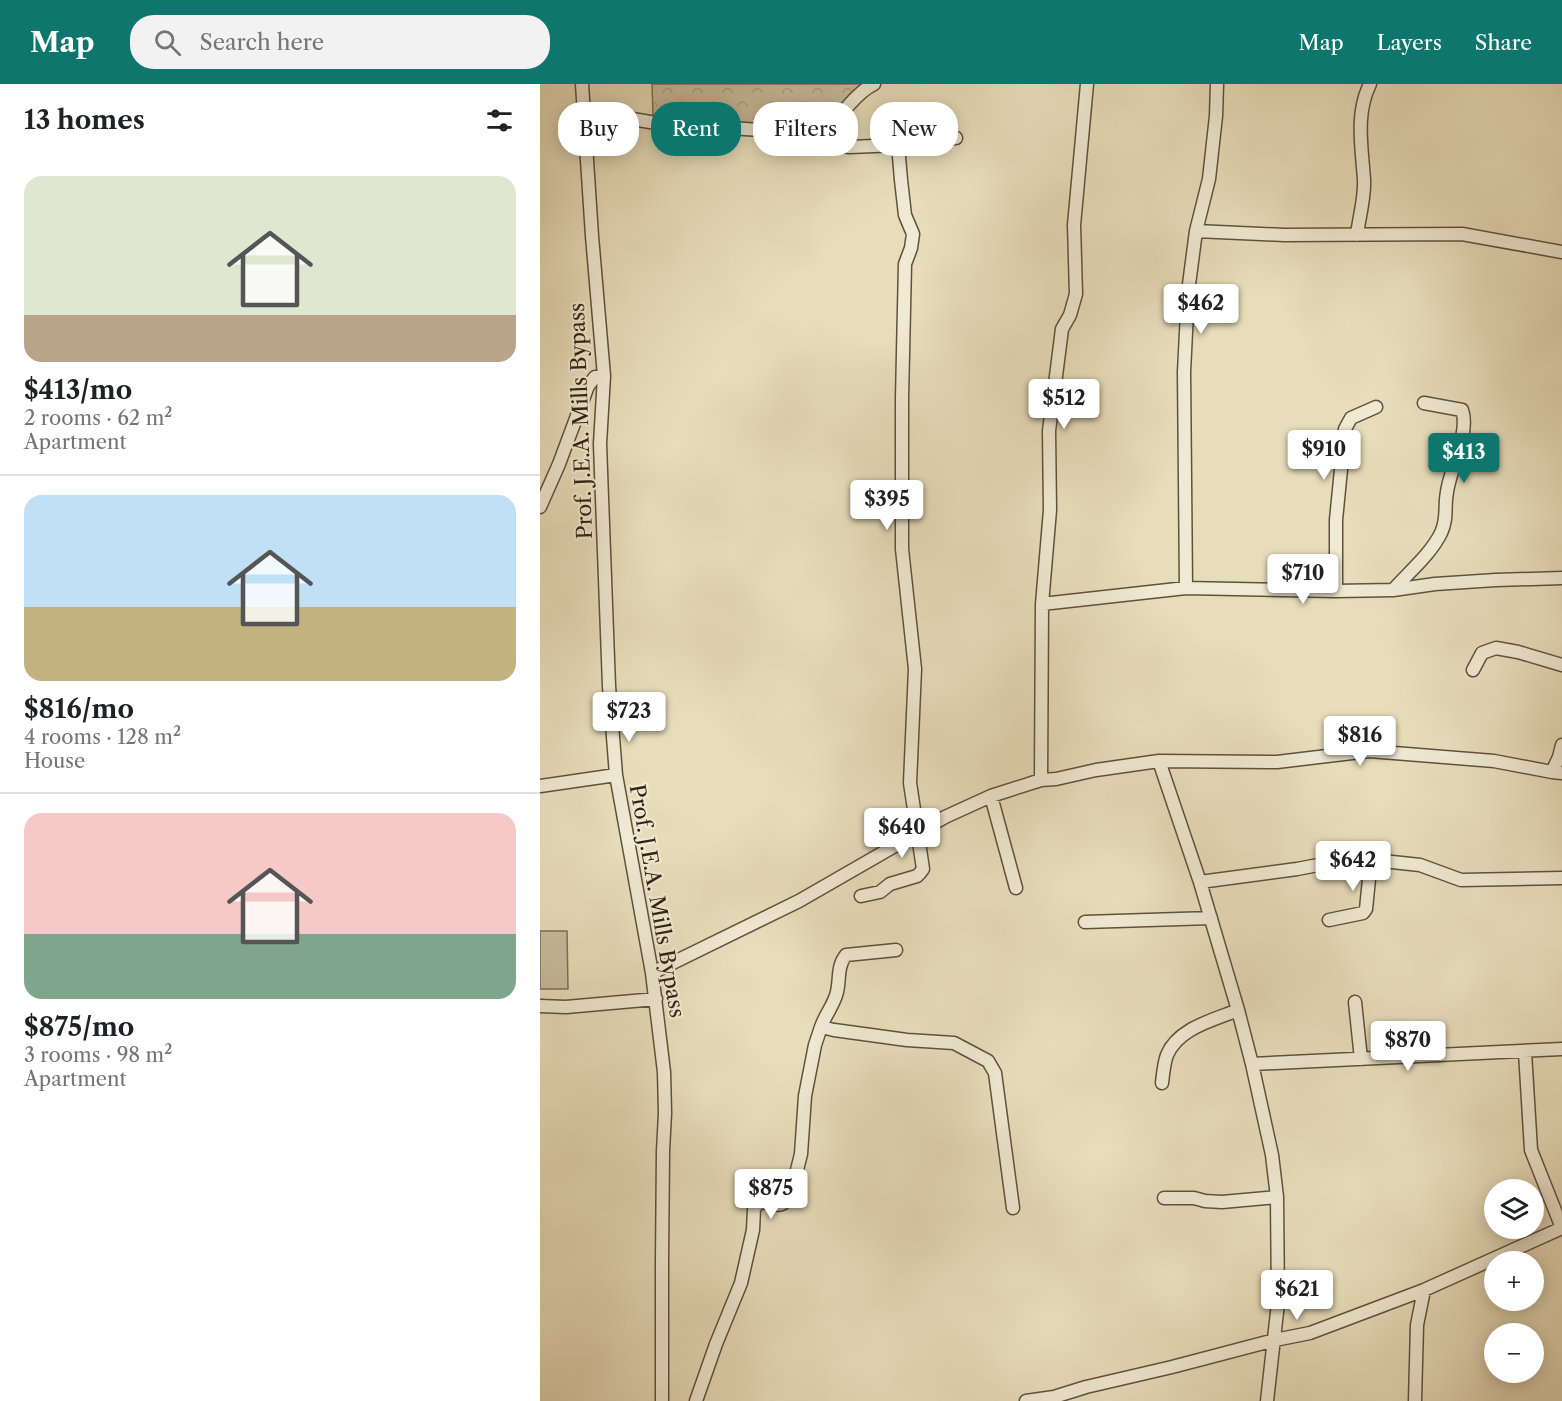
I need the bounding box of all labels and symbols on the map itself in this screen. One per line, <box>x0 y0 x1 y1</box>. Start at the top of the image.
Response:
pin: $462 <box>1165 284 1237 335</box>
street label: Prof. J.E.A. Mills Bypass <box>564 302 597 540</box>
pin: $512 <box>1028 379 1100 430</box>
pin: $910 <box>1288 430 1360 481</box>
pin: $413 <box>1428 433 1500 484</box>
pin: $395 <box>851 480 923 531</box>
pin: $710 <box>1267 554 1339 605</box>
pin: $723 <box>593 692 665 743</box>
pin: $816 <box>1324 716 1396 767</box>
street label: Prof. J.E.A. Mills Bypass <box>625 782 690 1020</box>
pin: $640 <box>866 808 938 859</box>
pin: $642 <box>1317 841 1389 892</box>
pin: $870 <box>1372 1021 1444 1072</box>
pin: $875 <box>735 1169 807 1220</box>
pin: $621 <box>1261 1270 1333 1321</box>

